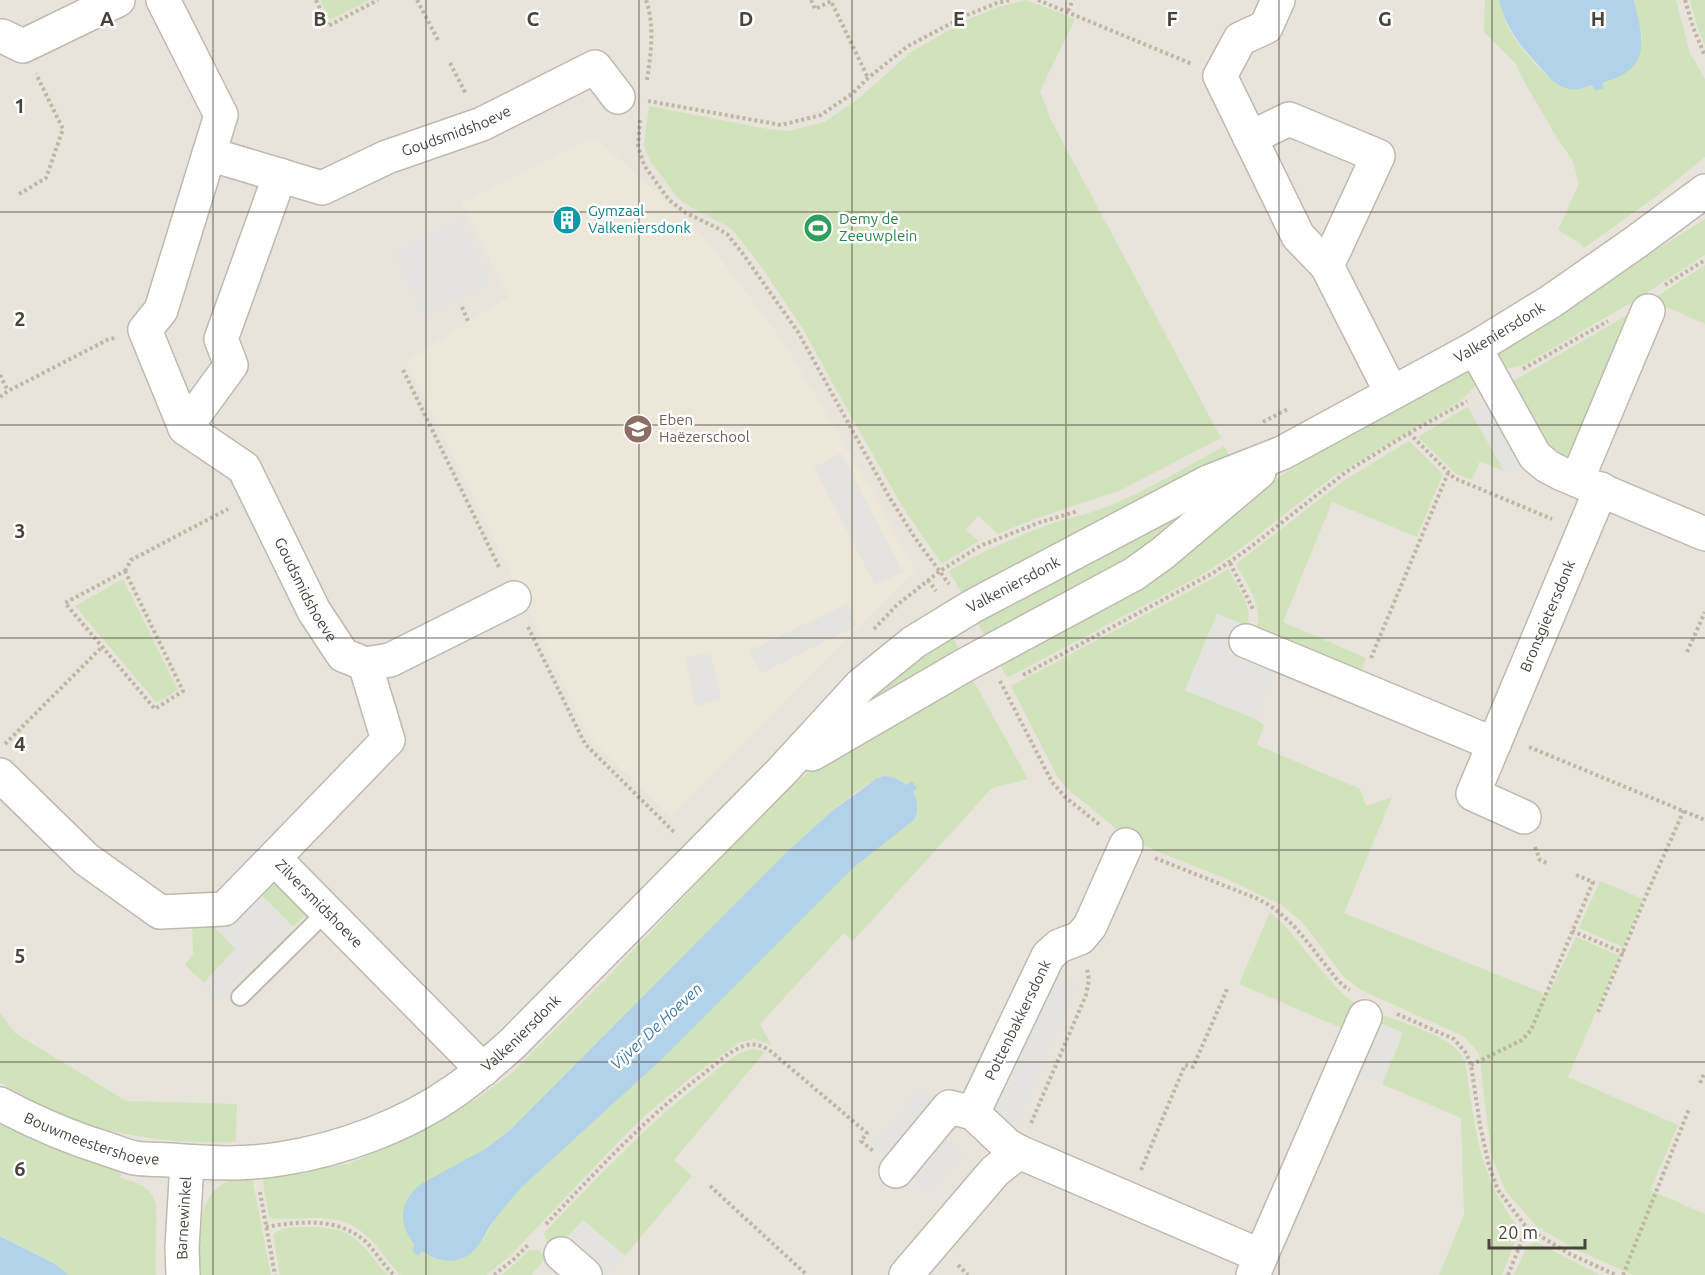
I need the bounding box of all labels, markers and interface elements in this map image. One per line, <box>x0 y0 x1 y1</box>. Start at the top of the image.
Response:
text: A <box>100 7 114 30</box>
text: B <box>313 7 327 30</box>
text: C <box>527 7 540 30</box>
text: D <box>739 7 753 30</box>
text: E <box>953 7 965 30</box>
text: F <box>1166 7 1178 30</box>
text: G <box>1378 7 1392 30</box>
text: H <box>1591 7 1605 30</box>
text: 1 <box>14 94 26 117</box>
street label: Goudsmidshoeve <box>399 102 514 159</box>
place label: Gymzaal Valkeniersdonk <box>588 202 691 236</box>
building icon: Gymzaal Valkeniersdonk <box>551 204 583 236</box>
place label: Demy de Zeeuwplein <box>839 210 917 244</box>
sports icon: Demy de Zeeuwplein <box>802 212 834 244</box>
street label: Valkeniersdonk <box>1451 298 1548 366</box>
text: 2 <box>14 307 26 330</box>
place label: Eben Haëzerschool <box>659 411 750 445</box>
school or university icon: Eben Haëzerschool <box>622 413 654 445</box>
text: 3 <box>14 519 26 542</box>
street label: Goudsmidshoeve <box>271 535 341 645</box>
street label: Valkeniersdonk <box>963 552 1063 616</box>
street label: Bronsgietersdonk <box>1516 557 1578 674</box>
text: 4 <box>14 732 26 755</box>
street label: Zilversmidshoeve <box>272 856 367 951</box>
text: 5 <box>14 944 26 967</box>
street label: Pottenbakkersdonk <box>981 956 1054 1083</box>
water label: Vijver De Hoeven <box>607 979 705 1073</box>
street label: Valkeniersdonk <box>478 991 564 1075</box>
street label: Bouwmeestershoeve <box>22 1109 159 1167</box>
text: 6 <box>14 1157 26 1180</box>
street label: Barnewinkel <box>173 1176 194 1260</box>
scale bar <box>1489 1212 1585 1250</box>
text: 20 m <box>1498 1222 1538 1242</box>

